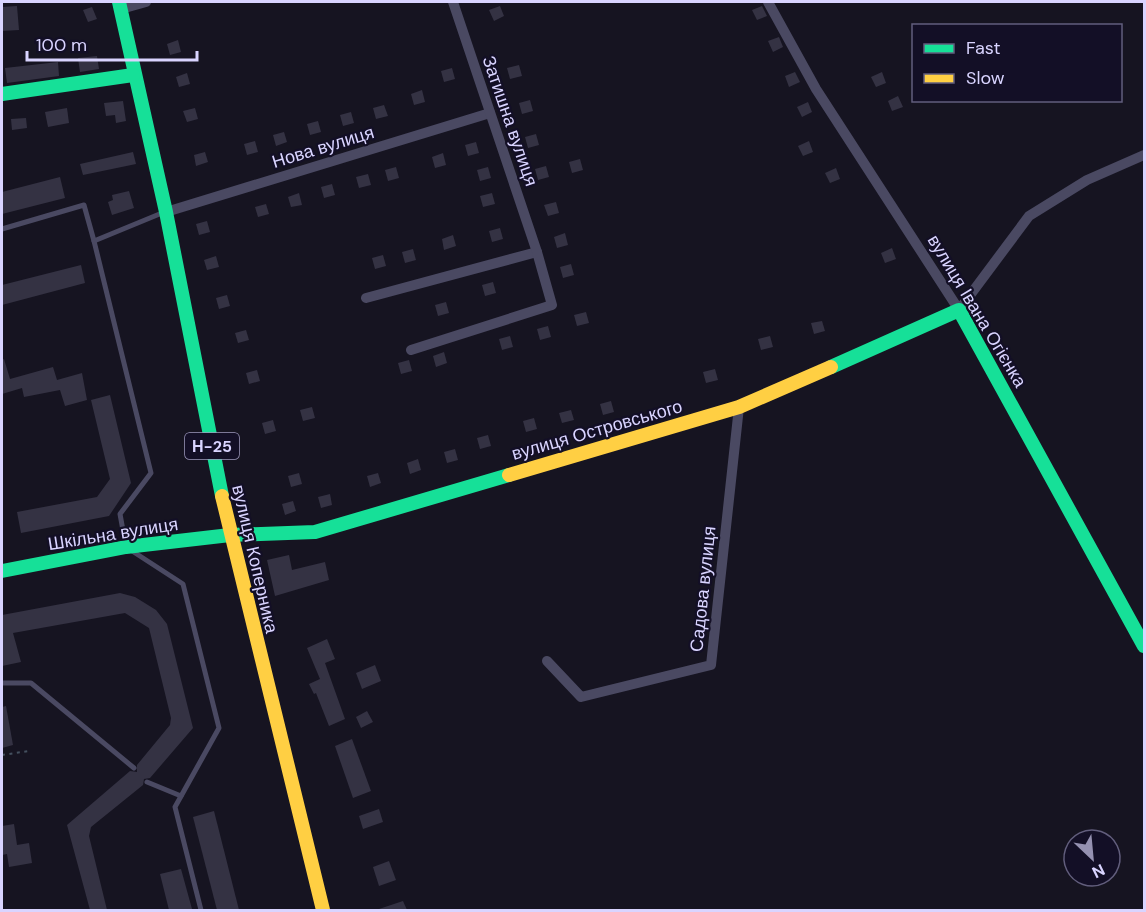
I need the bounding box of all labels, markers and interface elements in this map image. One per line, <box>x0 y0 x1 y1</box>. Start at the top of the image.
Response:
scale bar <box>27 24 196 62</box>
legend <box>912 24 1122 102</box>
text: 100 m <box>36 33 87 57</box>
text: Fast <box>966 36 1001 60</box>
street label: Затишна вулиця <box>476 53 544 189</box>
text: Slow <box>966 66 1005 90</box>
street label: Нова вулиця <box>269 120 377 174</box>
street label: вулиця Івана Огієнка <box>922 230 1033 393</box>
street label: вулиця Островського <box>509 394 685 466</box>
road number: Н-25 <box>185 433 239 459</box>
street label: вулиця Коперника <box>226 482 284 637</box>
street label: Шкільна вулиця <box>46 512 180 556</box>
street label: Садова вулиця <box>684 525 722 653</box>
north arrow <box>1062 828 1122 888</box>
text: N <box>1089 859 1108 883</box>

